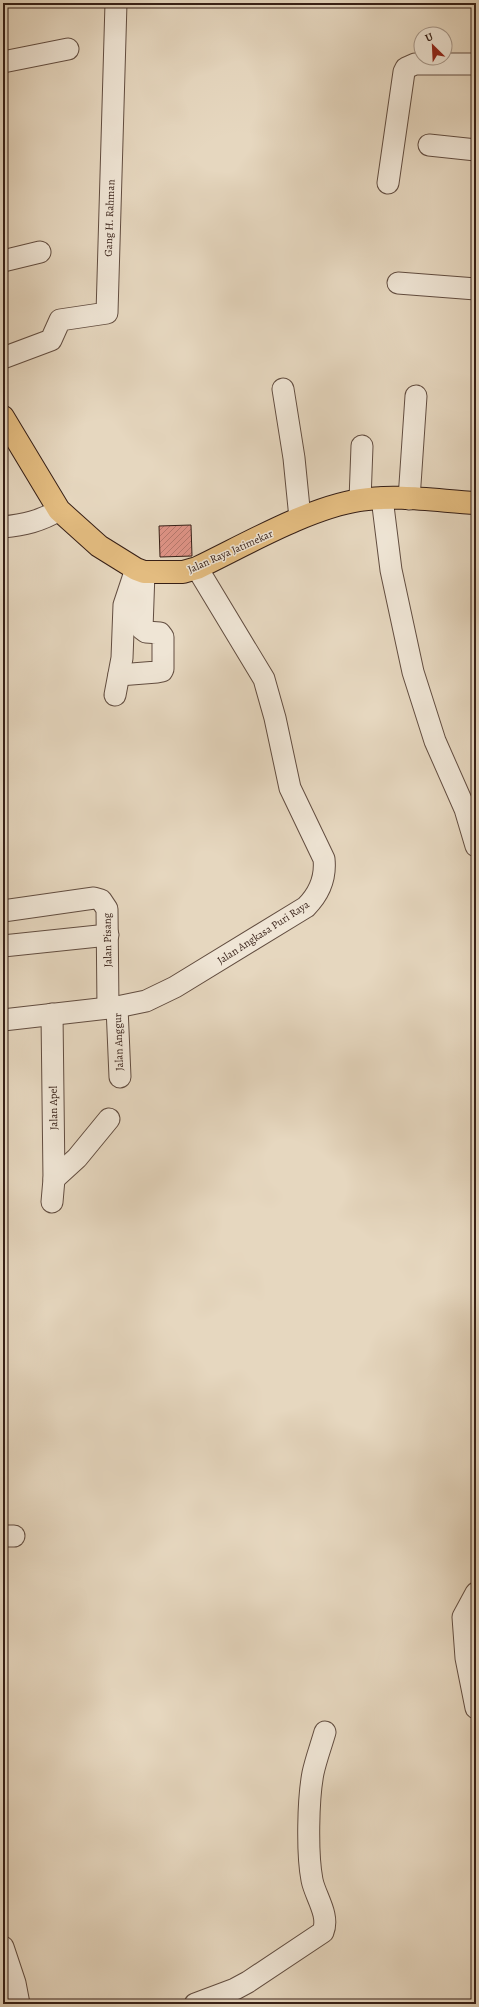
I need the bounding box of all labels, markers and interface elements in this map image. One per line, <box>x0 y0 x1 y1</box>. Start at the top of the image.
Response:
north arrow <box>413 26 453 66</box>
text: U <box>423 29 436 46</box>
street label: Gang H. Rahman <box>101 179 118 257</box>
street label: Jalan Raya Jatimekar <box>185 526 275 577</box>
street label: Jalan Angkasa Puri Raya <box>214 897 313 968</box>
street label: Jalan Pisang <box>100 912 115 967</box>
street label: Jalan Anggur <box>110 1013 127 1071</box>
street label: Jalan Apel <box>46 1086 61 1130</box>

